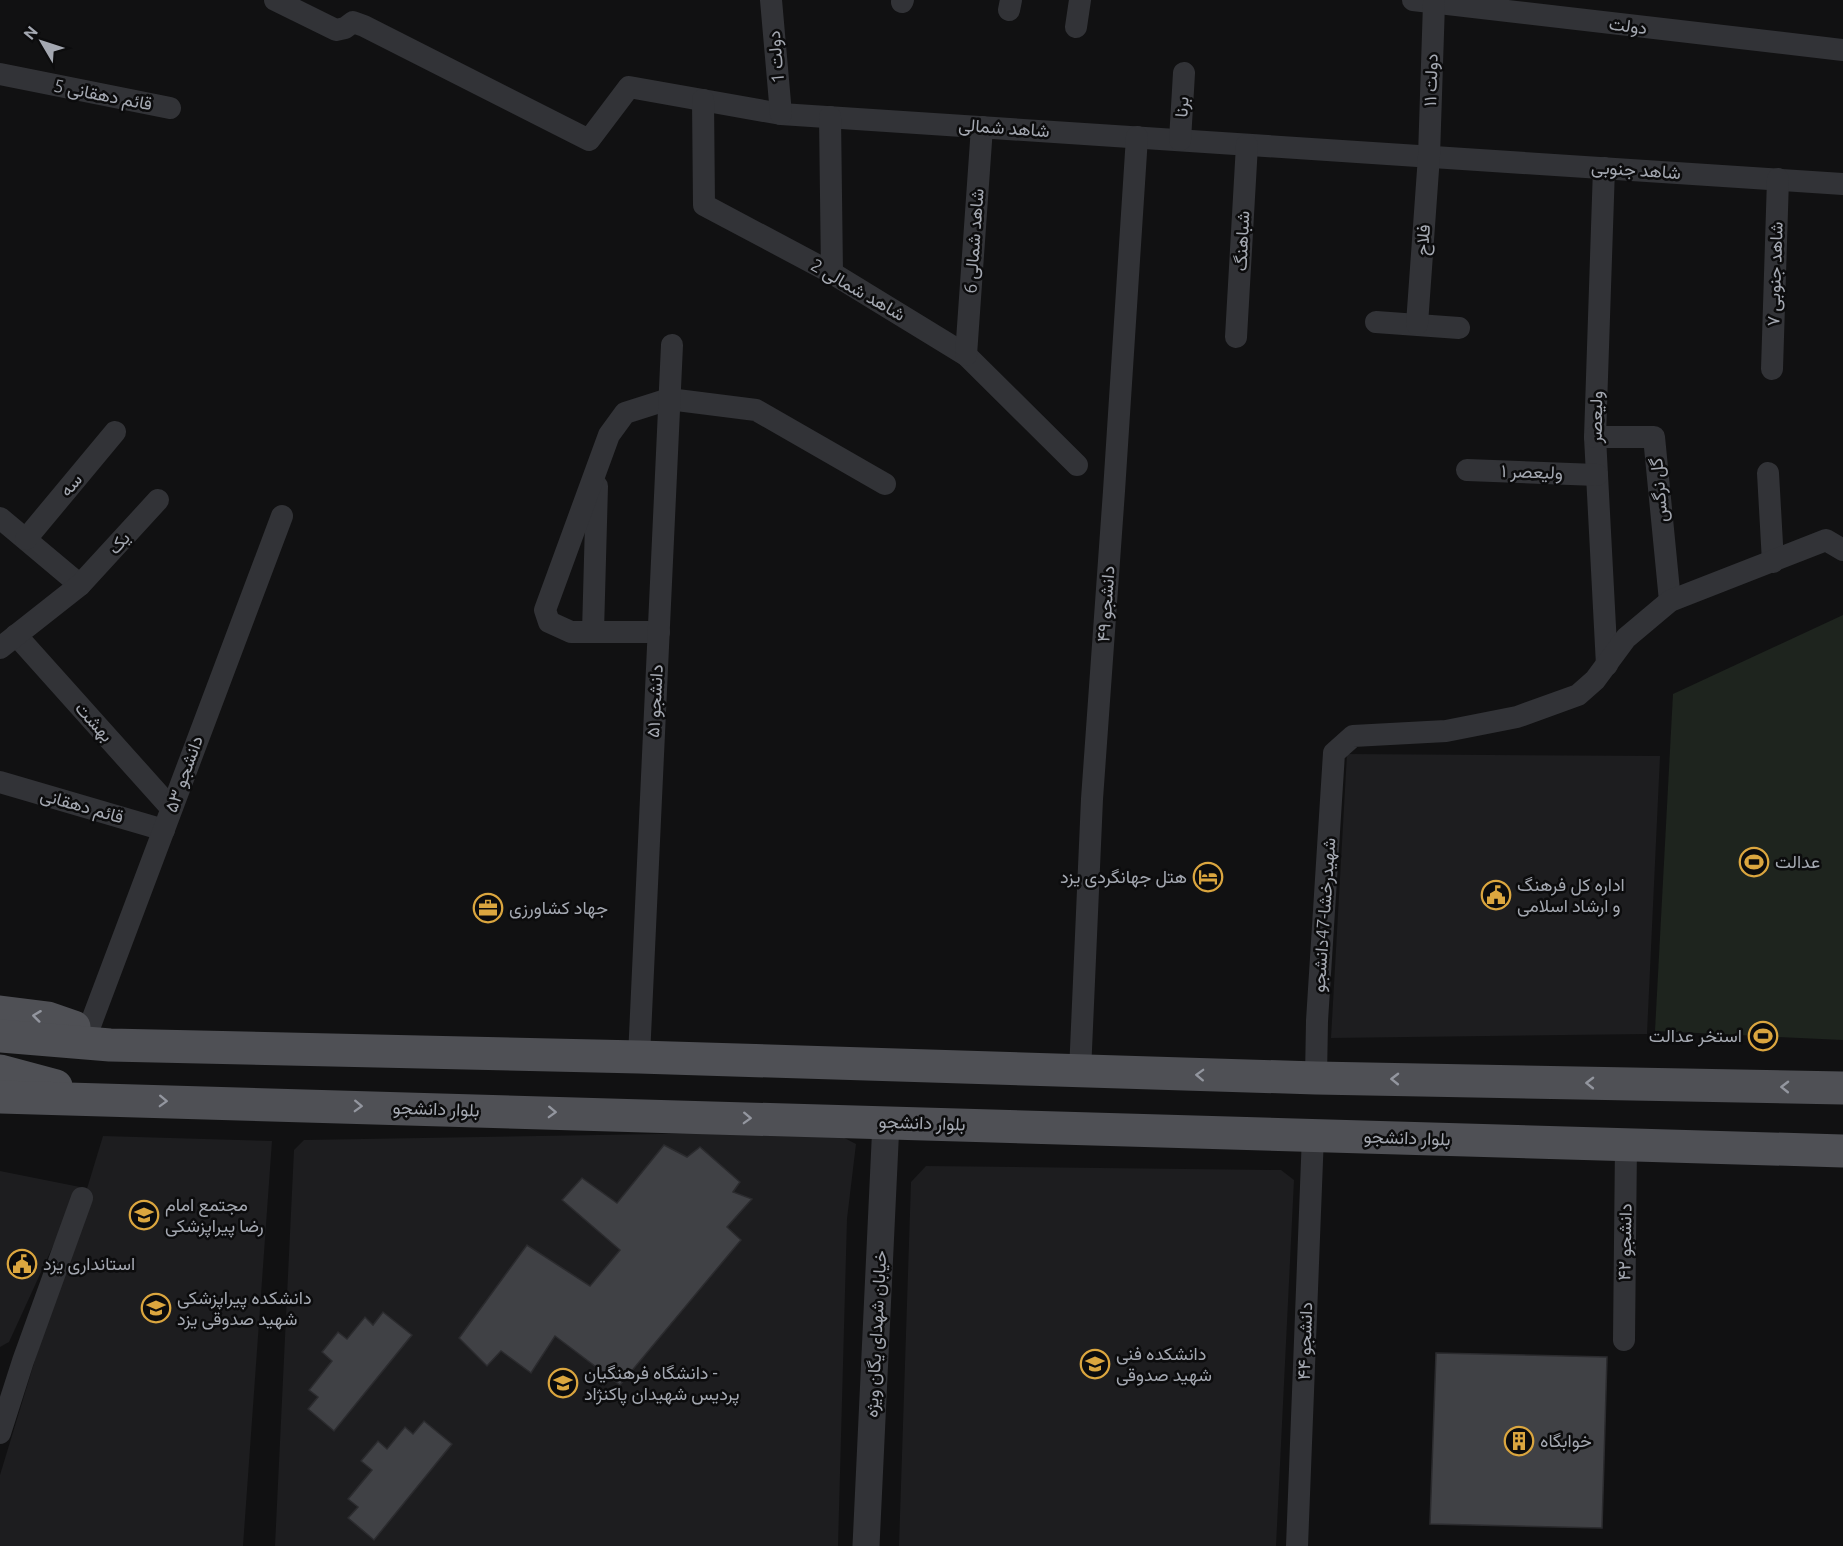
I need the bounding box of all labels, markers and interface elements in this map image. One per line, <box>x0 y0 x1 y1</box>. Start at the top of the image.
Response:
north arrow <box>12 12 72 72</box>
street label: دولت <box>1608 13 1648 39</box>
text: N <box>20 22 41 43</box>
street label: دولت 1 <box>763 30 789 84</box>
street label: دولت ۱۱ <box>1419 53 1443 107</box>
street label: قائم دهقانی 5 <box>52 75 154 116</box>
street label: برنا <box>1170 96 1194 118</box>
street label: شاهد شمالی <box>958 114 1050 142</box>
street label: شاهد جنوبی <box>1590 156 1682 184</box>
street label: شاهد شمالی 6 <box>959 188 989 294</box>
street label: شباهنگ <box>1229 210 1254 272</box>
street label: شاهد جنوبی ۷ <box>1762 221 1788 327</box>
street label: فلاح <box>1411 224 1436 256</box>
street label: شاهد شمالی 2 <box>807 254 909 326</box>
street label: ولیعصر <box>1585 391 1607 444</box>
street label: گل نرگس <box>1645 457 1673 523</box>
street label: ولیعصر ۱ <box>1501 460 1563 484</box>
street label: سه <box>55 469 85 500</box>
street label: یک <box>103 527 134 558</box>
street label: دانشجو ۴۹ <box>1092 565 1120 643</box>
street label: دانشجو ۵۱ <box>642 664 668 738</box>
street label: بهشت <box>70 697 118 747</box>
street label: دانشجو ۵۳ <box>160 733 208 815</box>
street label: قائم دهقانی <box>38 784 126 829</box>
street label: شهیدرخشا-47دانشجو <box>1308 837 1340 993</box>
sports icon: عدالت <box>1738 846 1770 878</box>
place label: عدالت <box>1775 851 1820 871</box>
hotel icon: هتل جهانگردی یزد <box>1192 861 1224 893</box>
place label: هتل جهانگردی یزد <box>1060 866 1187 888</box>
place label: اداره کل فرهنگ و ارشاد اسلامی <box>1517 874 1625 917</box>
public building icon: اداره کل فرهنگ و ارشاد اسلامی <box>1480 879 1512 911</box>
office icon: جهاد کشاورزی <box>472 892 504 924</box>
place label: جهاد کشاورزی <box>509 897 608 919</box>
one-way arrow <box>32 1011 42 1023</box>
sports icon: استخر عدالت <box>1747 1020 1779 1052</box>
place label: استخر عدالت <box>1649 1025 1742 1047</box>
one-way arrow <box>1195 1068 1204 1081</box>
one-way arrow <box>1390 1073 1399 1086</box>
one-way arrow <box>1585 1077 1594 1089</box>
one-way arrow <box>1780 1081 1789 1093</box>
one-way arrow <box>158 1095 167 1107</box>
street label: بلوار دانشجو <box>392 1096 480 1122</box>
one-way arrow <box>353 1100 362 1113</box>
one-way arrow <box>548 1106 557 1118</box>
street label: بلوار دانشجو <box>878 1110 966 1136</box>
one-way arrow <box>743 1112 752 1124</box>
street label: بلوار دانشجو <box>1363 1125 1451 1151</box>
place label: مجتمع امام رضا پیراپزشکی <box>165 1194 264 1238</box>
school or university icon: مجتمع امام رضا پیراپزشکی <box>128 1199 160 1231</box>
street label: دانشجو ۴۲ <box>1613 1203 1637 1281</box>
public building icon: استانداری یزد <box>6 1248 38 1280</box>
street label: خیابان شهدای یگان ویژه <box>861 1250 891 1418</box>
place label: استانداری یزد <box>43 1253 135 1275</box>
place label: دانشکده پیراپزشکی شهید صدوقی یزد <box>177 1287 312 1330</box>
school or university icon: دانشکده پیراپزشکی شهید صدوقی یزد <box>140 1292 172 1324</box>
street label: دانشجو ۴۴ <box>1293 1302 1317 1380</box>
place label: دانشکده فنی شهید صدوقی <box>1116 1343 1212 1386</box>
school or university icon: دانشکده فنی شهید صدوقی <box>1079 1348 1111 1380</box>
place label: دانشگاه فرهنگیان - پردیس شهیدان پاکنژاد <box>584 1362 740 1406</box>
school or university icon: دانشگاه فرهنگیان - پردیس شهیدان پاکنژاد <box>547 1367 579 1399</box>
building icon: خوابگاه <box>1503 1425 1535 1457</box>
place label: خوابگاه <box>1540 1430 1592 1452</box>

